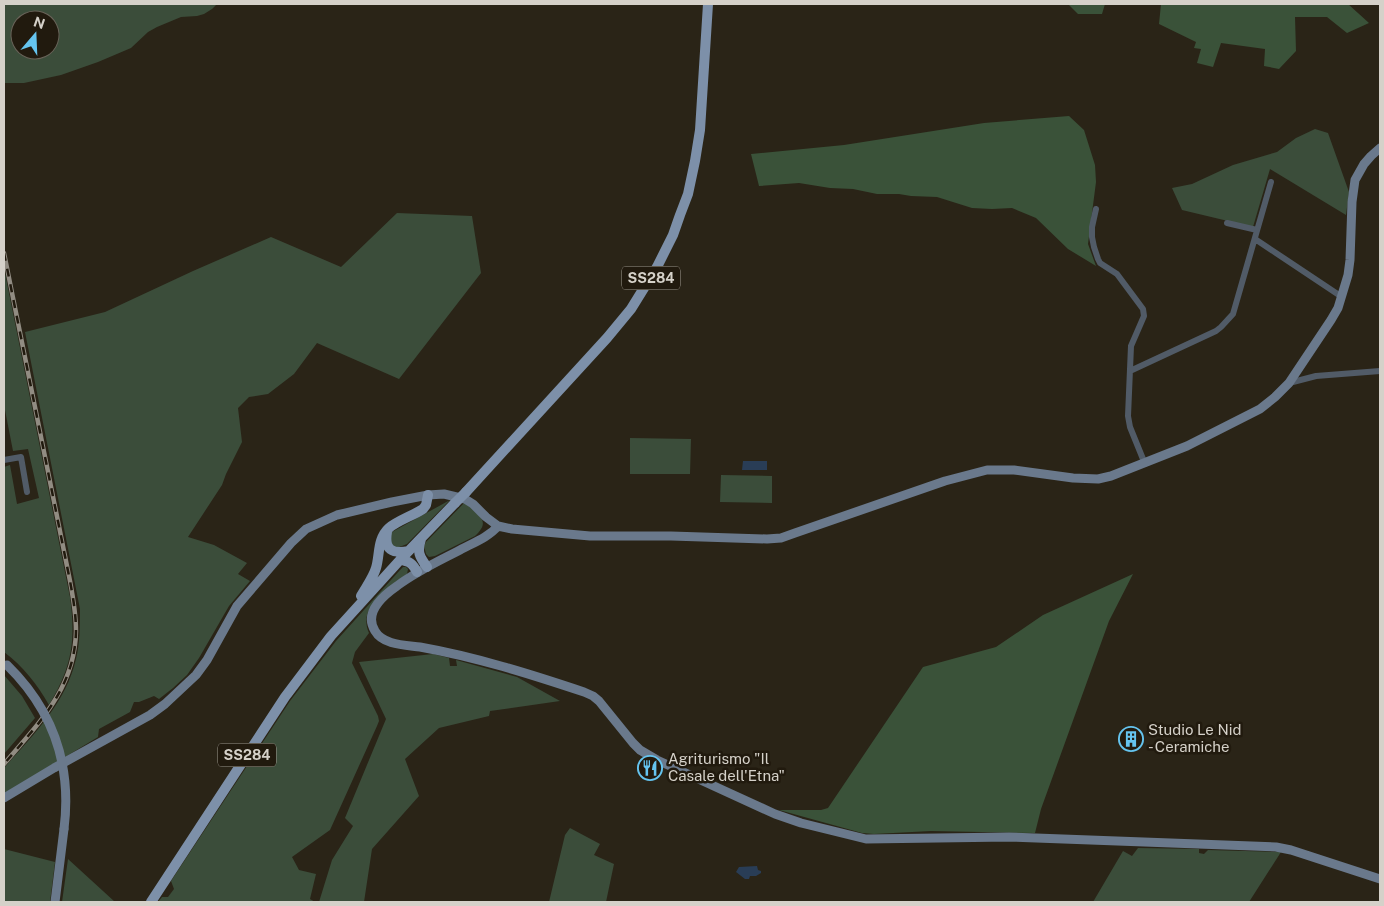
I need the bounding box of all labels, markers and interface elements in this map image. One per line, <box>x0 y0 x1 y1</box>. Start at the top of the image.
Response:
north arrow <box>10 10 60 60</box>
text: N <box>31 13 47 32</box>
road number: SS284 <box>622 266 680 290</box>
place label: Studio Le Nid - Ceramiche <box>1148 721 1241 755</box>
building icon: Studio Le Nid - Ceramiche <box>1118 726 1144 752</box>
road number: SS284 <box>218 744 276 766</box>
place label: Agriturismo "Il Casale dell'Etna" <box>668 750 785 784</box>
restaurant icon: Agriturismo "Il Casale dell'Etna" <box>637 755 663 781</box>

